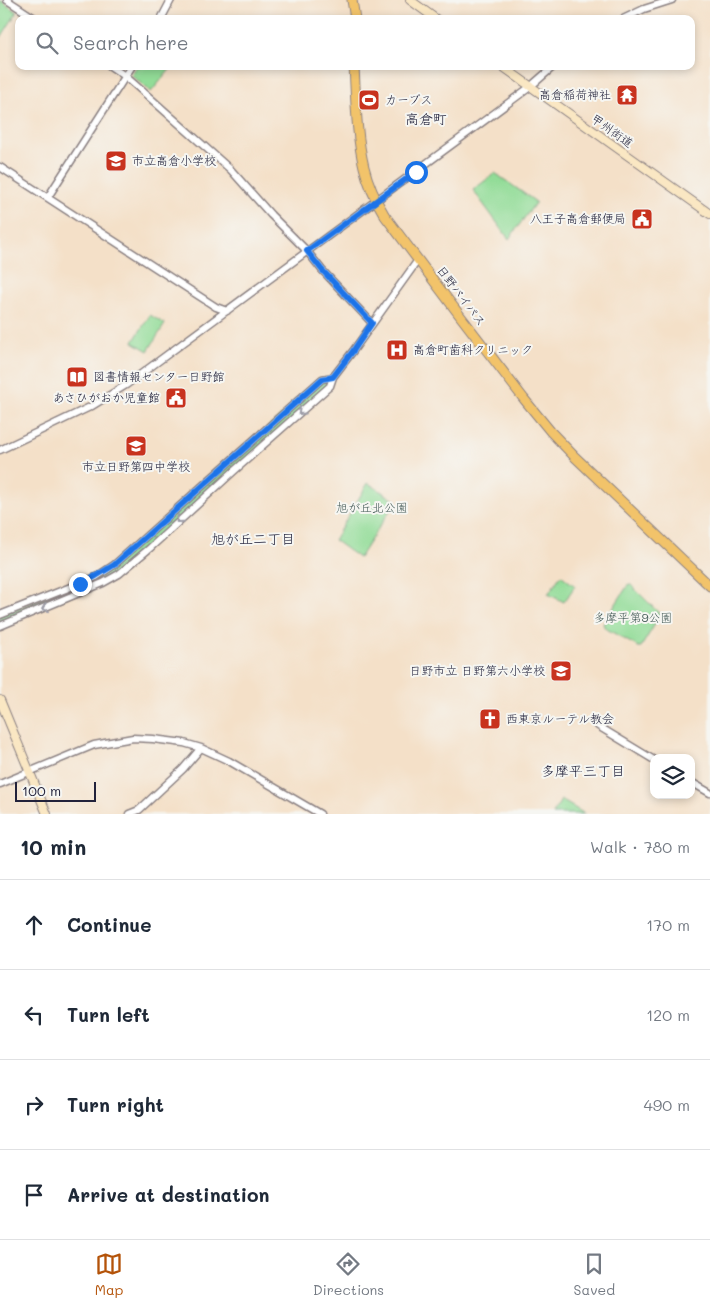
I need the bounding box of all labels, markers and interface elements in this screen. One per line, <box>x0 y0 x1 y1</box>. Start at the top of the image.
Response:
search box <box>15 15 695 70</box>
icon: search <box>33 29 61 57</box>
text: Search here <box>73 30 189 55</box>
temple icon: 高倉稲荷神社 <box>615 83 639 107</box>
place label: 高倉稲荷神社 <box>539 86 611 102</box>
sports icon: カーブス <box>357 88 381 112</box>
place label: カーブス <box>385 91 432 107</box>
district label: 高倉町 <box>405 109 447 128</box>
street label: 甲州街道 <box>588 110 637 151</box>
school or university icon: 市立高倉小学校 <box>104 149 128 173</box>
place label: 市立高倉小学校 <box>132 152 216 168</box>
route start <box>405 161 428 184</box>
public building icon: 八王子高倉郵便局 <box>630 207 654 231</box>
place label: 八王子高倉郵便局 <box>530 210 626 226</box>
street label: 日野バイパス <box>434 262 490 329</box>
hospital icon: 高倉町歯科クリニック <box>385 338 409 362</box>
place label: 高倉町歯科クリニック <box>413 341 533 357</box>
library icon: 図書情報センター日野館 <box>65 365 89 389</box>
place label: 図書情報センター日野館 <box>93 368 225 384</box>
public building icon: あさひがおか児童館 <box>164 386 188 410</box>
place label: あさひがおか児童館 <box>53 389 160 405</box>
one-way arrow <box>297 407 306 416</box>
school or university icon: 市立日野第四中学校 <box>124 434 148 458</box>
place label: 市立日野第四中学校 <box>82 458 190 474</box>
park label: 旭が丘北公園 <box>336 499 408 515</box>
one-way arrow <box>176 515 185 524</box>
district label: 旭が丘二丁目 <box>211 529 295 548</box>
route end <box>69 573 92 596</box>
one-way arrow <box>41 601 50 612</box>
park label: 多摩平第9公園 <box>593 609 673 625</box>
school or university icon: 日野市立 日野第六小学校 <box>549 659 573 683</box>
place label: 日野市立 日野第六小学校 <box>409 662 545 678</box>
church icon: 西東京ルーテル教会 <box>478 707 502 731</box>
place label: 西東京ルーテル教会 <box>506 710 614 726</box>
map controls <box>650 754 695 799</box>
button: layers <box>650 754 695 799</box>
district label: 多摩平三丁目 <box>541 761 625 780</box>
scale bar <box>15 779 96 802</box>
text: 100 m <box>22 781 61 800</box>
text: 10 min <box>20 833 86 860</box>
text: Walk · 780 m <box>590 836 690 857</box>
icon: ahead <box>20 911 48 939</box>
text: Continue <box>67 912 152 937</box>
text: 170 m <box>646 914 690 935</box>
icon: left <box>20 1001 48 1029</box>
text: Turn left <box>67 1002 150 1027</box>
text: 120 m <box>646 1004 690 1025</box>
icon: right <box>20 1091 48 1119</box>
text: Turn right <box>67 1092 164 1117</box>
text: 490 m <box>643 1094 690 1115</box>
icon: arrive <box>20 1181 48 1209</box>
text: Arrive at destination <box>67 1182 270 1207</box>
tab: Map <box>95 1250 123 1299</box>
tab: Directions <box>313 1250 384 1299</box>
tab: Saved <box>574 1250 615 1299</box>

